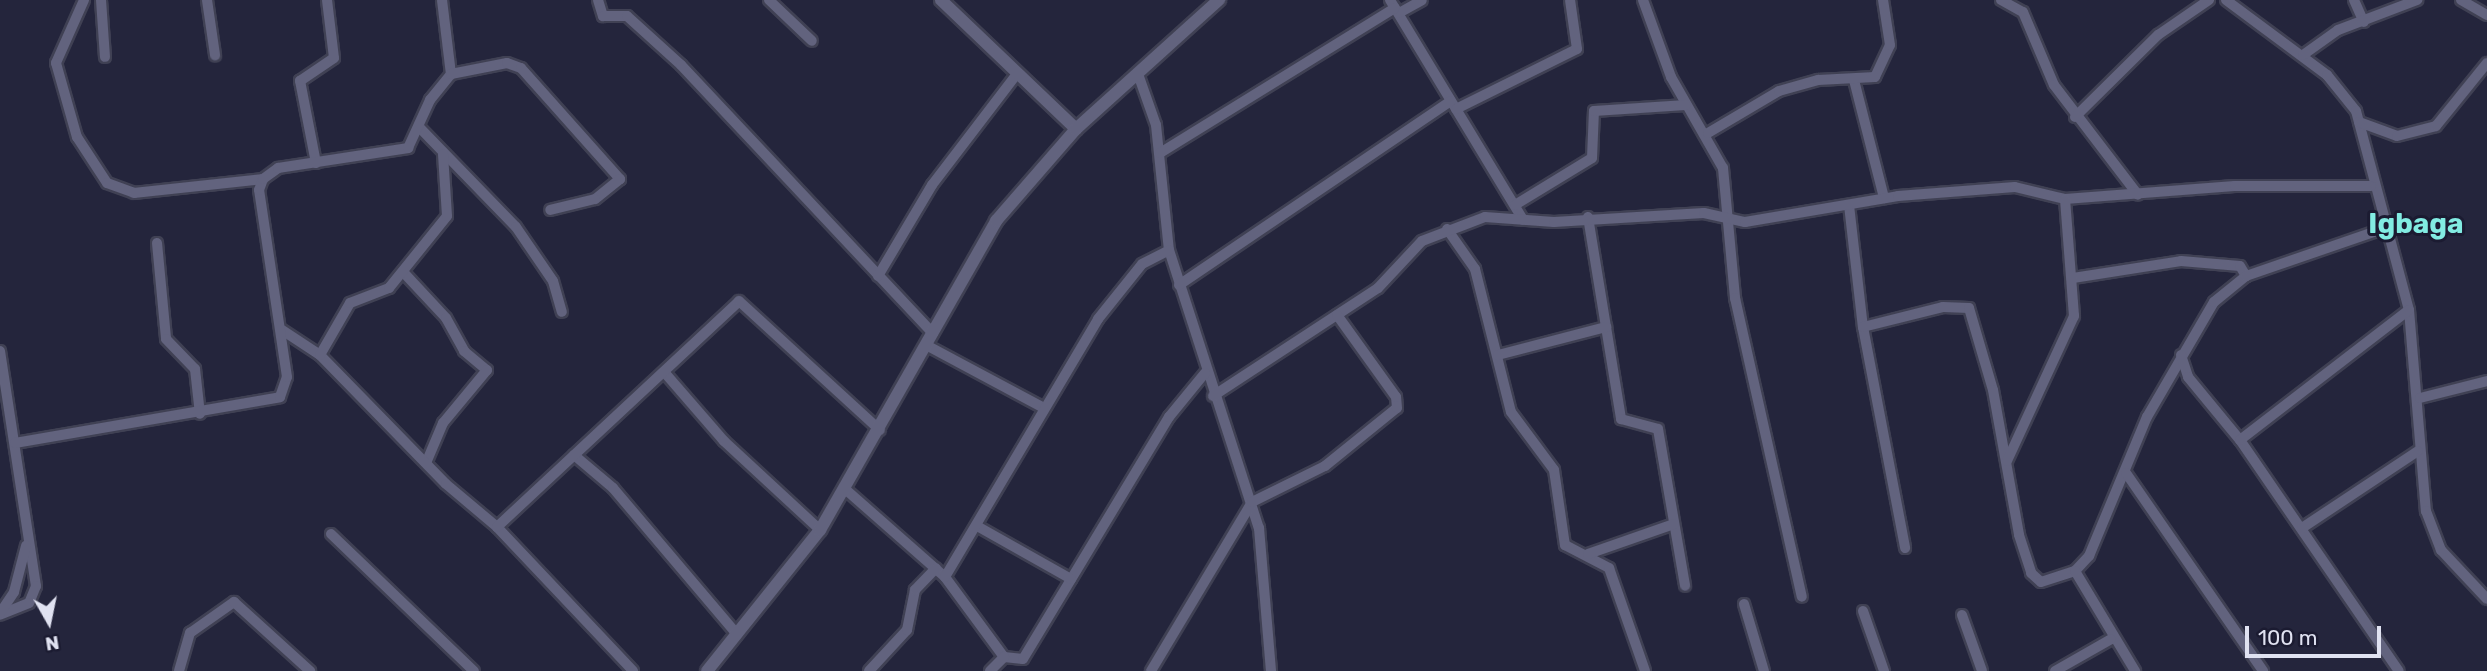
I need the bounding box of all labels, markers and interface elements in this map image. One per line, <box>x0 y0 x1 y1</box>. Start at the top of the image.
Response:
district label: Igbaga <box>2368 207 2464 241</box>
north arrow <box>14 587 84 657</box>
scale bar <box>2249 612 2386 656</box>
text: 100 m <box>2258 625 2317 650</box>
text: N <box>44 631 61 656</box>

